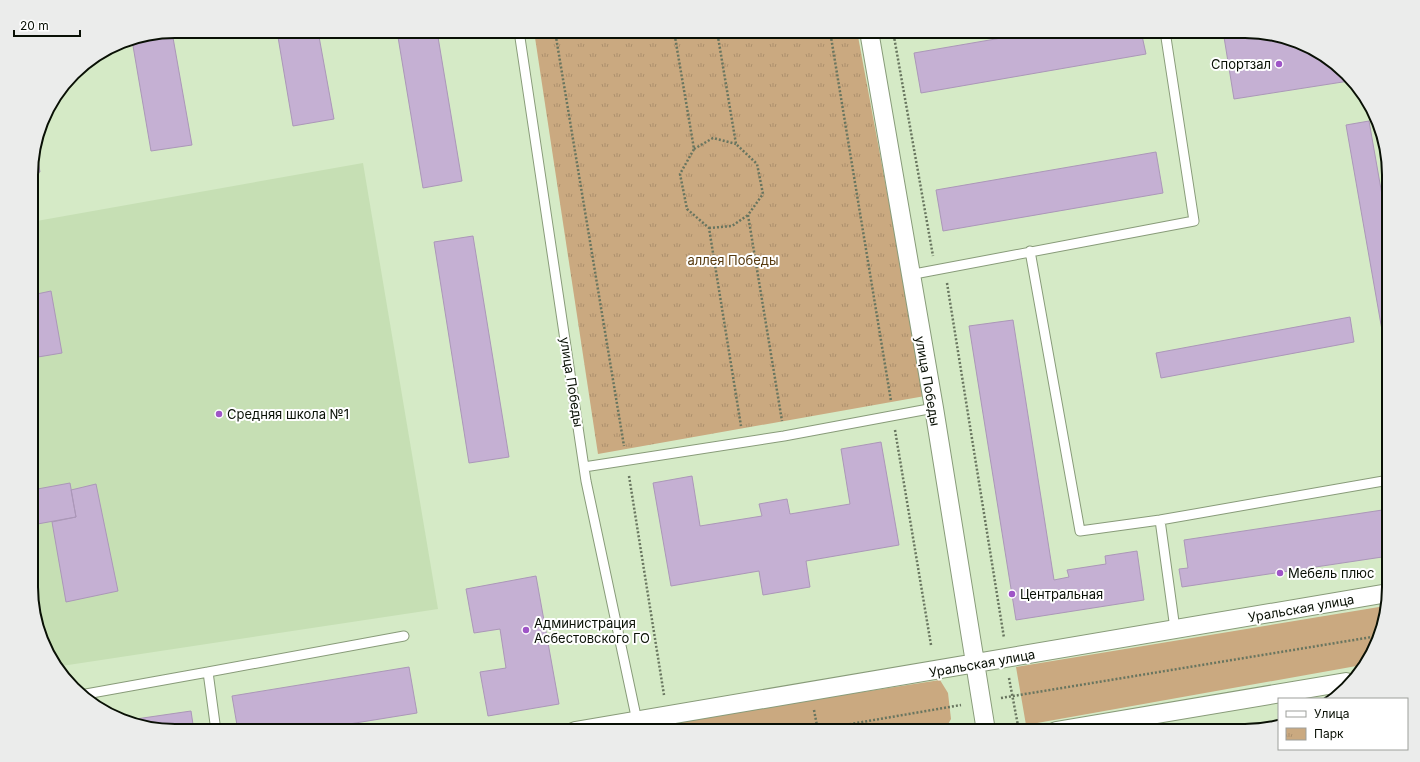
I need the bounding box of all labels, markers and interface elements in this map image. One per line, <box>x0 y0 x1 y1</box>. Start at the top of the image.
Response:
scale bar <box>14 12 80 38</box>
text: 20 m <box>20 18 49 33</box>
place label: Спортзал <box>1211 56 1271 72</box>
marker: Спортзал <box>1274 59 1284 69</box>
park label: аллея Победы <box>687 252 779 268</box>
street label: улица Победы <box>912 335 944 427</box>
street label: улица Победы <box>557 336 587 428</box>
place label: Средняя школа №1 <box>227 406 349 422</box>
marker: Средняя школа №1 <box>214 409 224 419</box>
place label: Мебель плюс <box>1288 565 1375 581</box>
marker: Мебель плюс <box>1275 568 1285 578</box>
place label: Центральная <box>1020 586 1103 602</box>
marker: Центральная <box>1007 589 1017 599</box>
street label: Уральская улица <box>1247 591 1355 625</box>
place label: Администрация Асбестовского ГО <box>534 615 650 646</box>
marker: Администрация Асбестовского ГО <box>521 625 531 635</box>
street label: Уральская улица <box>928 646 1036 680</box>
legend <box>1278 698 1408 750</box>
text: Улица <box>1314 706 1349 721</box>
text: Парк <box>1314 726 1344 741</box>

